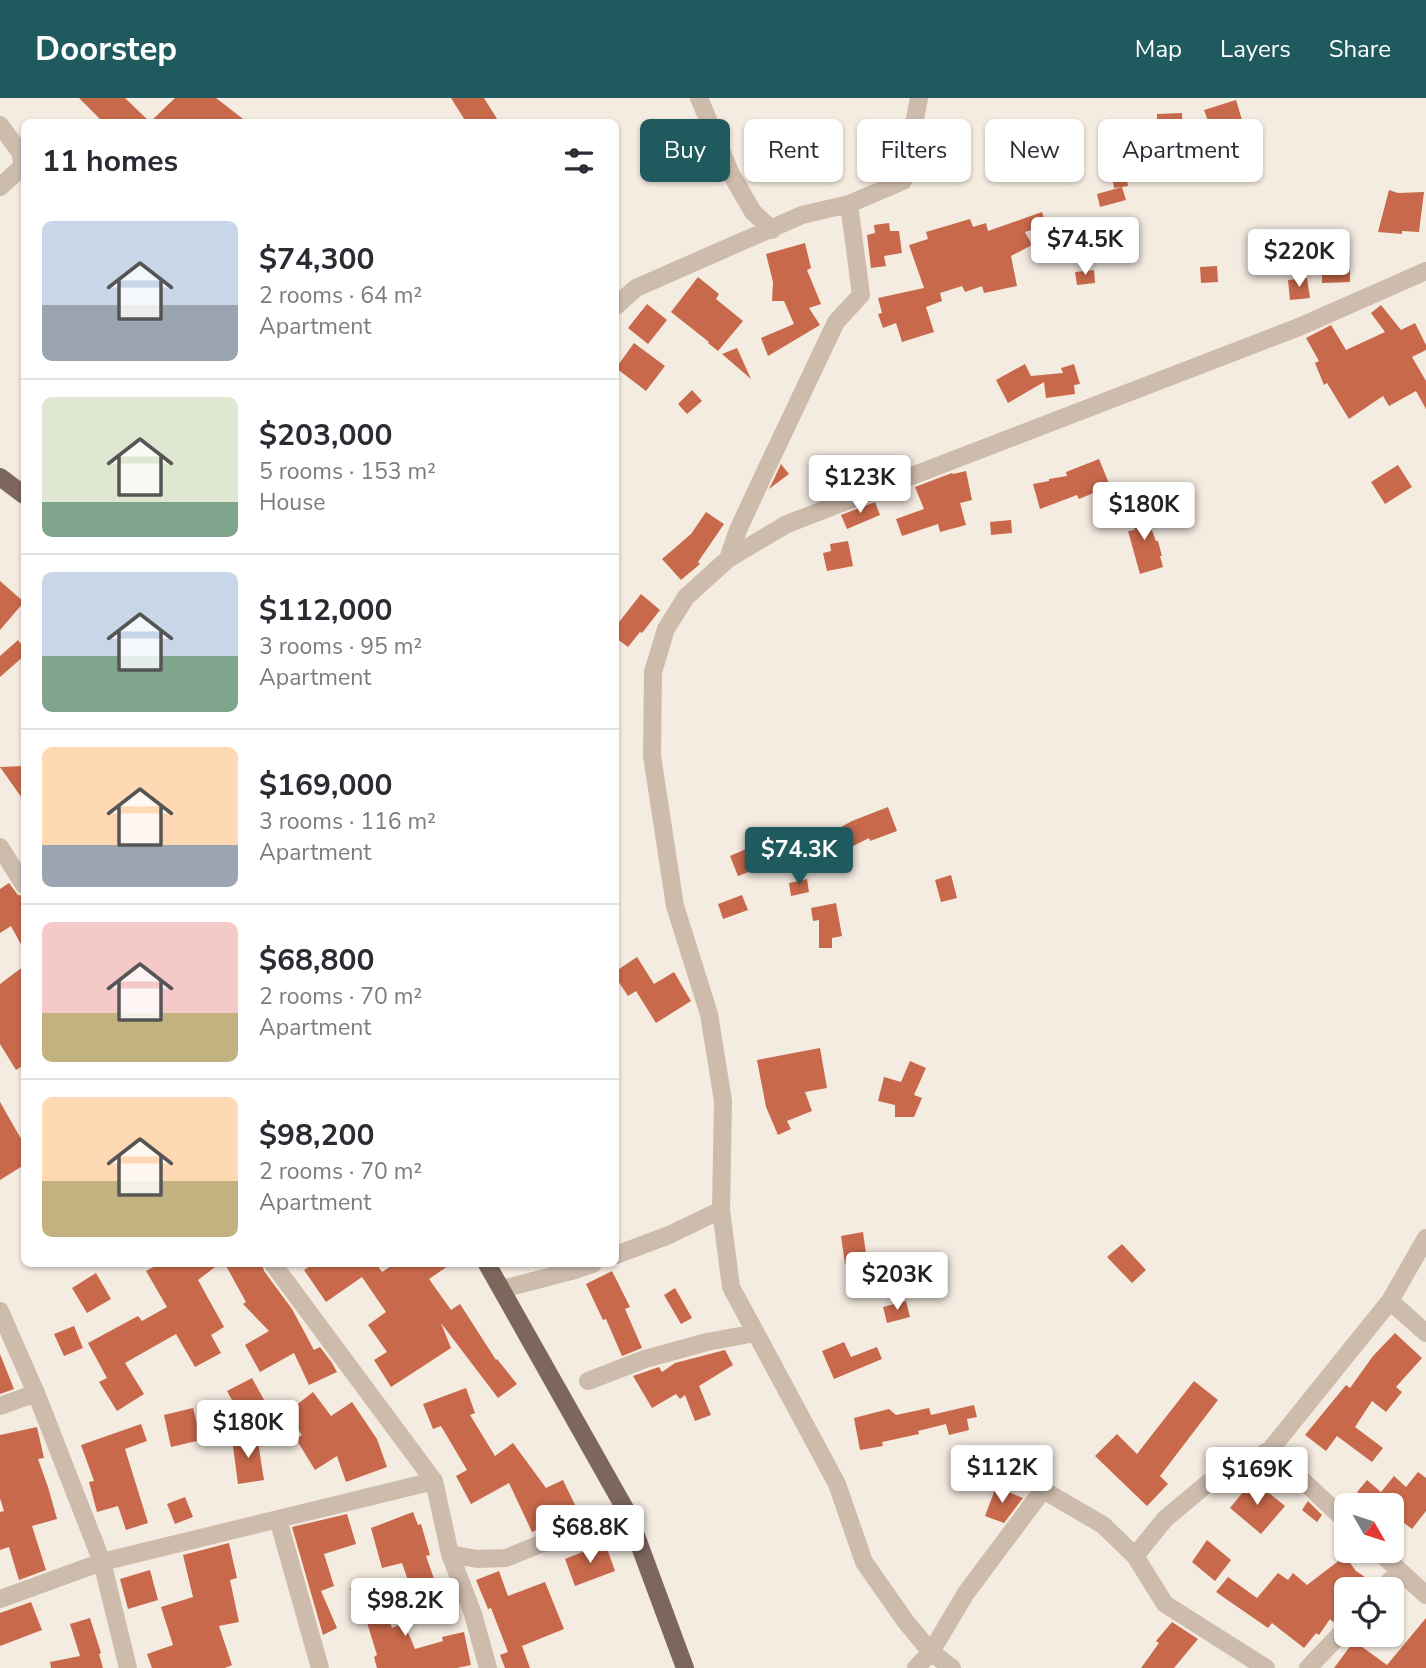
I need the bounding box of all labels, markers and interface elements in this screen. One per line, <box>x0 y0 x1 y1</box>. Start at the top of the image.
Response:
text: Doorstep <box>35 27 177 72</box>
text: Map <box>1135 33 1182 65</box>
text: Layers <box>1220 33 1291 65</box>
text: Share <box>1329 33 1391 65</box>
chip: Buy <box>640 119 730 182</box>
chip: Rent <box>744 119 843 182</box>
chip: Filters <box>857 119 971 182</box>
chip: New <box>985 119 1084 182</box>
chip: Apartment <box>1098 119 1263 182</box>
text: 11 homes <box>42 141 178 182</box>
icon: filters <box>560 142 598 180</box>
pin: $74.5K <box>1028 218 1142 277</box>
text: $74.5K <box>1047 224 1123 255</box>
pin: $220K <box>1250 230 1348 289</box>
text: $220K <box>1264 236 1334 267</box>
text: $74,300 <box>259 239 374 280</box>
icon: home <box>98 249 182 333</box>
text: 2 rooms · 64 m² <box>259 280 422 311</box>
text: Apartment <box>259 311 371 342</box>
text: $203,000 <box>259 415 392 456</box>
icon: home <box>98 425 182 509</box>
text: 5 rooms · 153 m² <box>259 456 436 487</box>
pin: $123K <box>811 456 909 515</box>
text: $123K <box>825 462 895 493</box>
pin: $180K <box>1095 482 1193 542</box>
text: House <box>259 487 326 518</box>
text: $180K <box>1109 489 1179 520</box>
text: $112,000 <box>259 590 392 631</box>
icon: home <box>98 600 182 684</box>
text: 3 rooms · 95 m² <box>259 631 422 662</box>
text: Apartment <box>259 662 371 693</box>
text: $169,000 <box>259 765 392 806</box>
icon: home <box>98 775 182 859</box>
text: 3 rooms · 116 m² <box>259 806 436 837</box>
pin: $74.3K <box>742 828 856 887</box>
text: $74.3K <box>761 834 837 865</box>
text: Apartment <box>259 837 371 868</box>
text: $68,800 <box>259 940 374 981</box>
icon: home <box>98 950 182 1034</box>
text: 2 rooms · 70 m² <box>259 981 422 1012</box>
text: Apartment <box>259 1012 371 1043</box>
text: $98,200 <box>259 1115 374 1156</box>
icon: home <box>98 1125 182 1209</box>
text: 2 rooms · 70 m² <box>259 1156 422 1187</box>
text: Apartment <box>259 1187 371 1218</box>
pin: $203K <box>848 1252 946 1312</box>
text: $203K <box>862 1259 932 1290</box>
pin: $180K <box>199 1400 297 1460</box>
text: $180K <box>213 1407 283 1438</box>
pin: $112K <box>953 1446 1051 1505</box>
pin: $169K <box>1208 1448 1306 1507</box>
text: $112K <box>967 1452 1037 1483</box>
text: $169K <box>1222 1454 1292 1485</box>
north arrow <box>1334 1493 1404 1563</box>
map controls <box>1334 1493 1404 1647</box>
pin: $68.8K <box>533 1506 647 1565</box>
text: $68.8K <box>552 1512 628 1543</box>
button: locate <box>1334 1577 1404 1647</box>
pin: $98.2K <box>348 1578 462 1638</box>
text: $98.2K <box>367 1585 443 1616</box>

